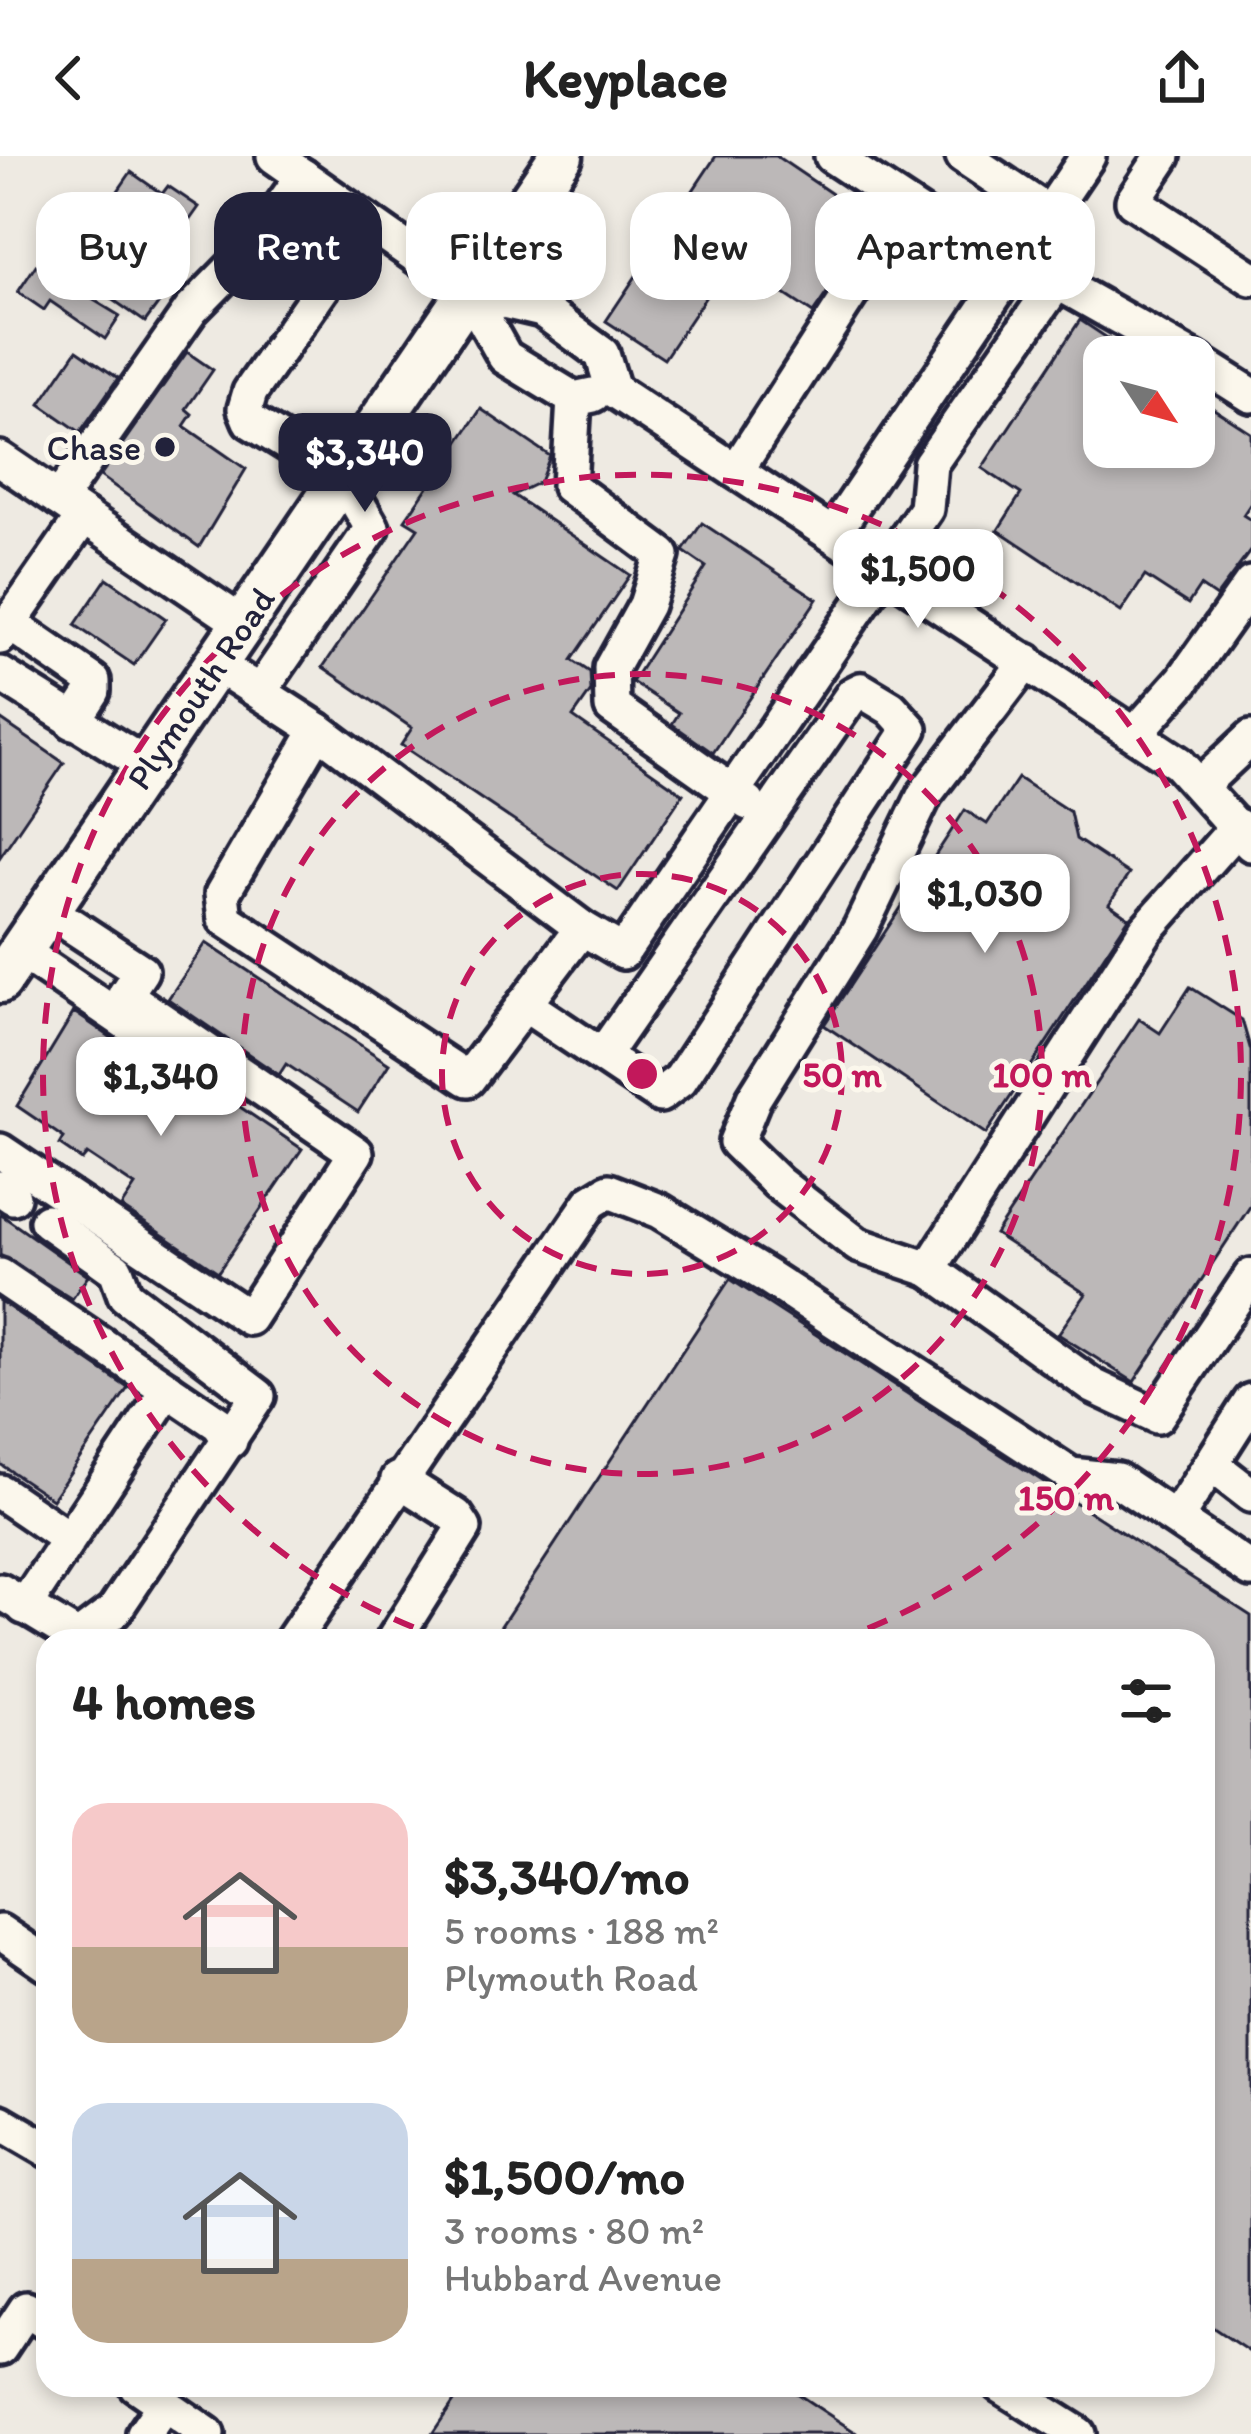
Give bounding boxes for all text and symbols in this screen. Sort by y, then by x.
icon: back [36,45,102,111]
icon: share [1149,45,1215,111]
text: Keyplace [523,46,728,111]
chip: Buy [36,192,190,300]
chip: Rent [214,192,382,300]
chip: Filters [406,192,606,300]
chip: New [630,192,791,300]
chip: Apartment [815,192,1095,300]
north arrow [1083,336,1215,468]
map controls [1083,336,1215,468]
pin: $3,340 [267,413,463,515]
place label: Chase [47,426,141,469]
text: $3,340 [306,428,425,475]
marker: Chase [152,434,178,460]
pin: $1,500 [820,529,1016,631]
text: $1,500 [860,544,976,591]
street label: Plymouth Road [117,579,284,797]
pin: $1,030 [887,854,1083,956]
text: $1,030 [927,869,1043,916]
pin: $1,340 [63,1037,259,1139]
text: $1,340 [103,1052,219,1099]
centre of rings [621,1053,663,1095]
text: 50 m [802,1053,882,1096]
text: 100 m [992,1053,1092,1096]
text: 150 m [1018,1476,1115,1519]
icon: filters [1113,1668,1179,1734]
text: 4 homes [72,1671,256,1732]
text: $3,340/mo [444,1846,690,1907]
icon: home [168,1851,312,1995]
text: 5 rooms · 188 m² [444,1907,719,1954]
text: Plymouth Road [444,1954,698,2001]
text: $1,500/mo [444,2146,685,2207]
icon: home [168,2151,312,2295]
text: 3 rooms · 80 m² [444,2207,704,2254]
text: Hubbard Avenue [444,2254,722,2301]

